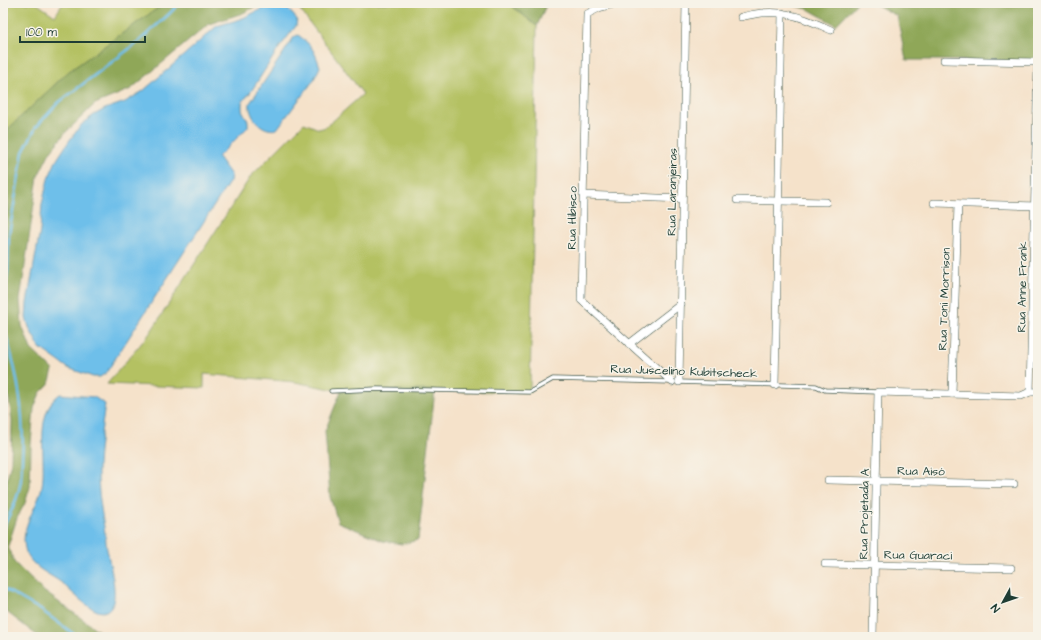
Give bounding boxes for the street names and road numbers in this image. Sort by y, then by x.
street label: Rua Laranjeiras [663,148,682,236]
street label: Rua Hibisco [563,186,582,250]
street label: Rua Anne Frank [1013,241,1032,333]
street label: Rua Toni Morrison [934,247,955,351]
street label: Rua Juscelino Kubitscheck [610,360,758,383]
street label: Rua Aisó [897,463,945,480]
street label: Rua Projetada A [855,468,874,560]
street label: Rua Guaraci [884,546,952,565]

